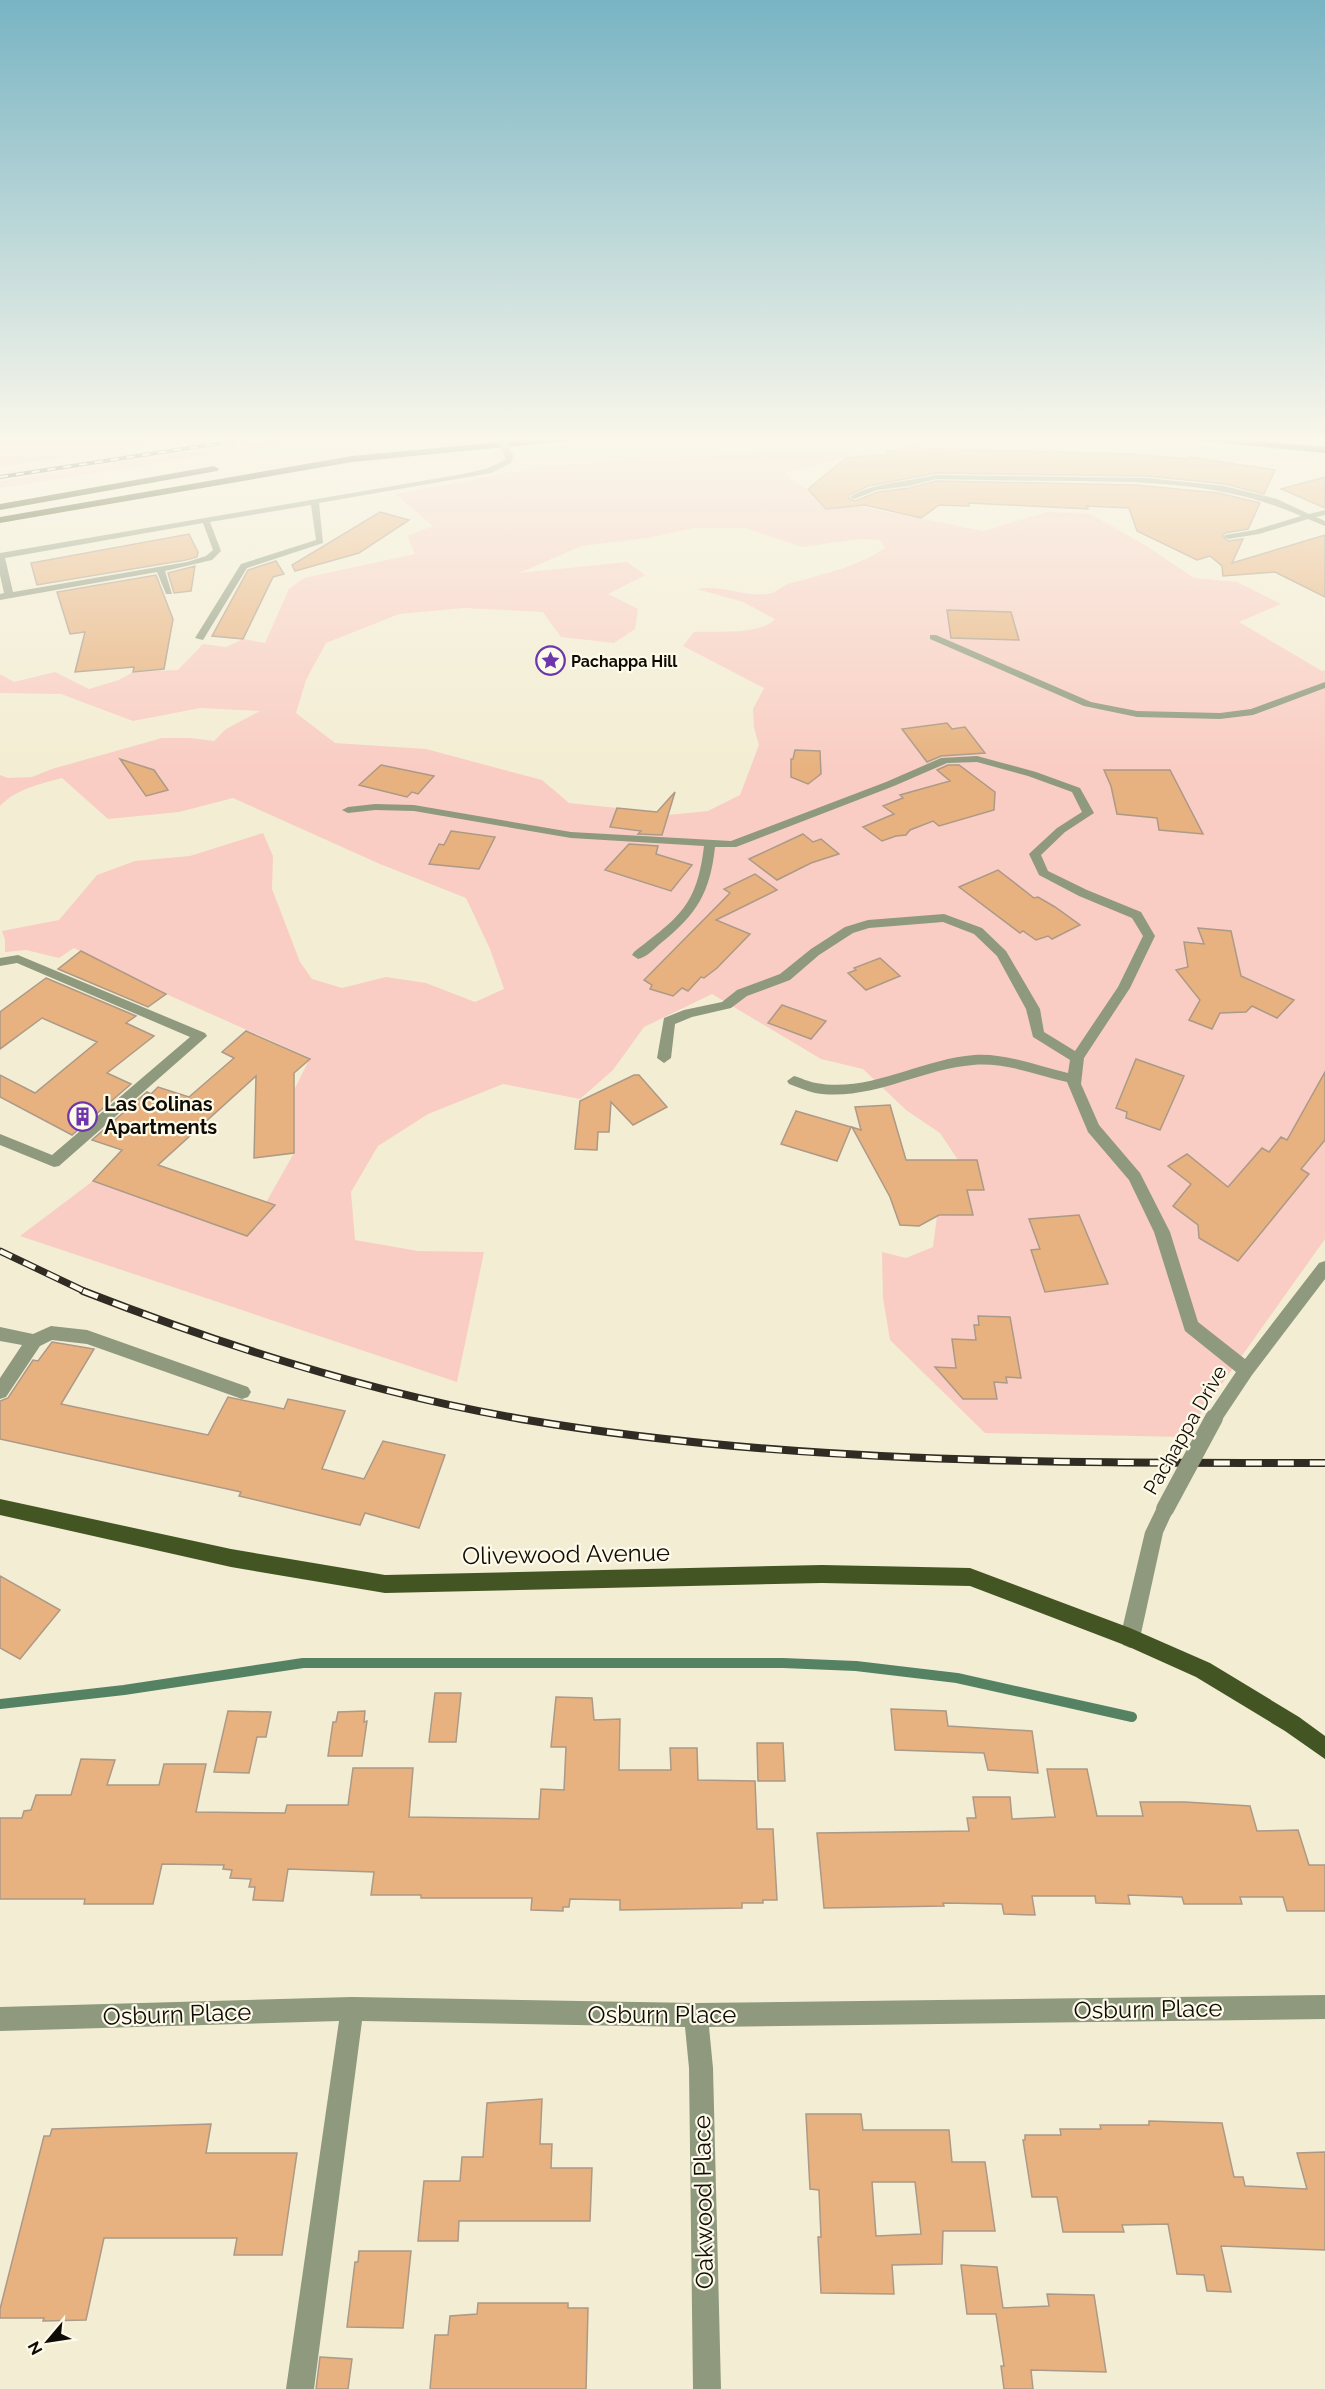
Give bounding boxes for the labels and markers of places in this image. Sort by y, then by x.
place icon: Pachappa Hill [534,645,566,677]
place label: Pachappa Hill [571,652,678,671]
place label: Las Colinas Apartments [104,1092,217,1139]
building icon: Las Colinas Apartments [67,1100,99,1132]

